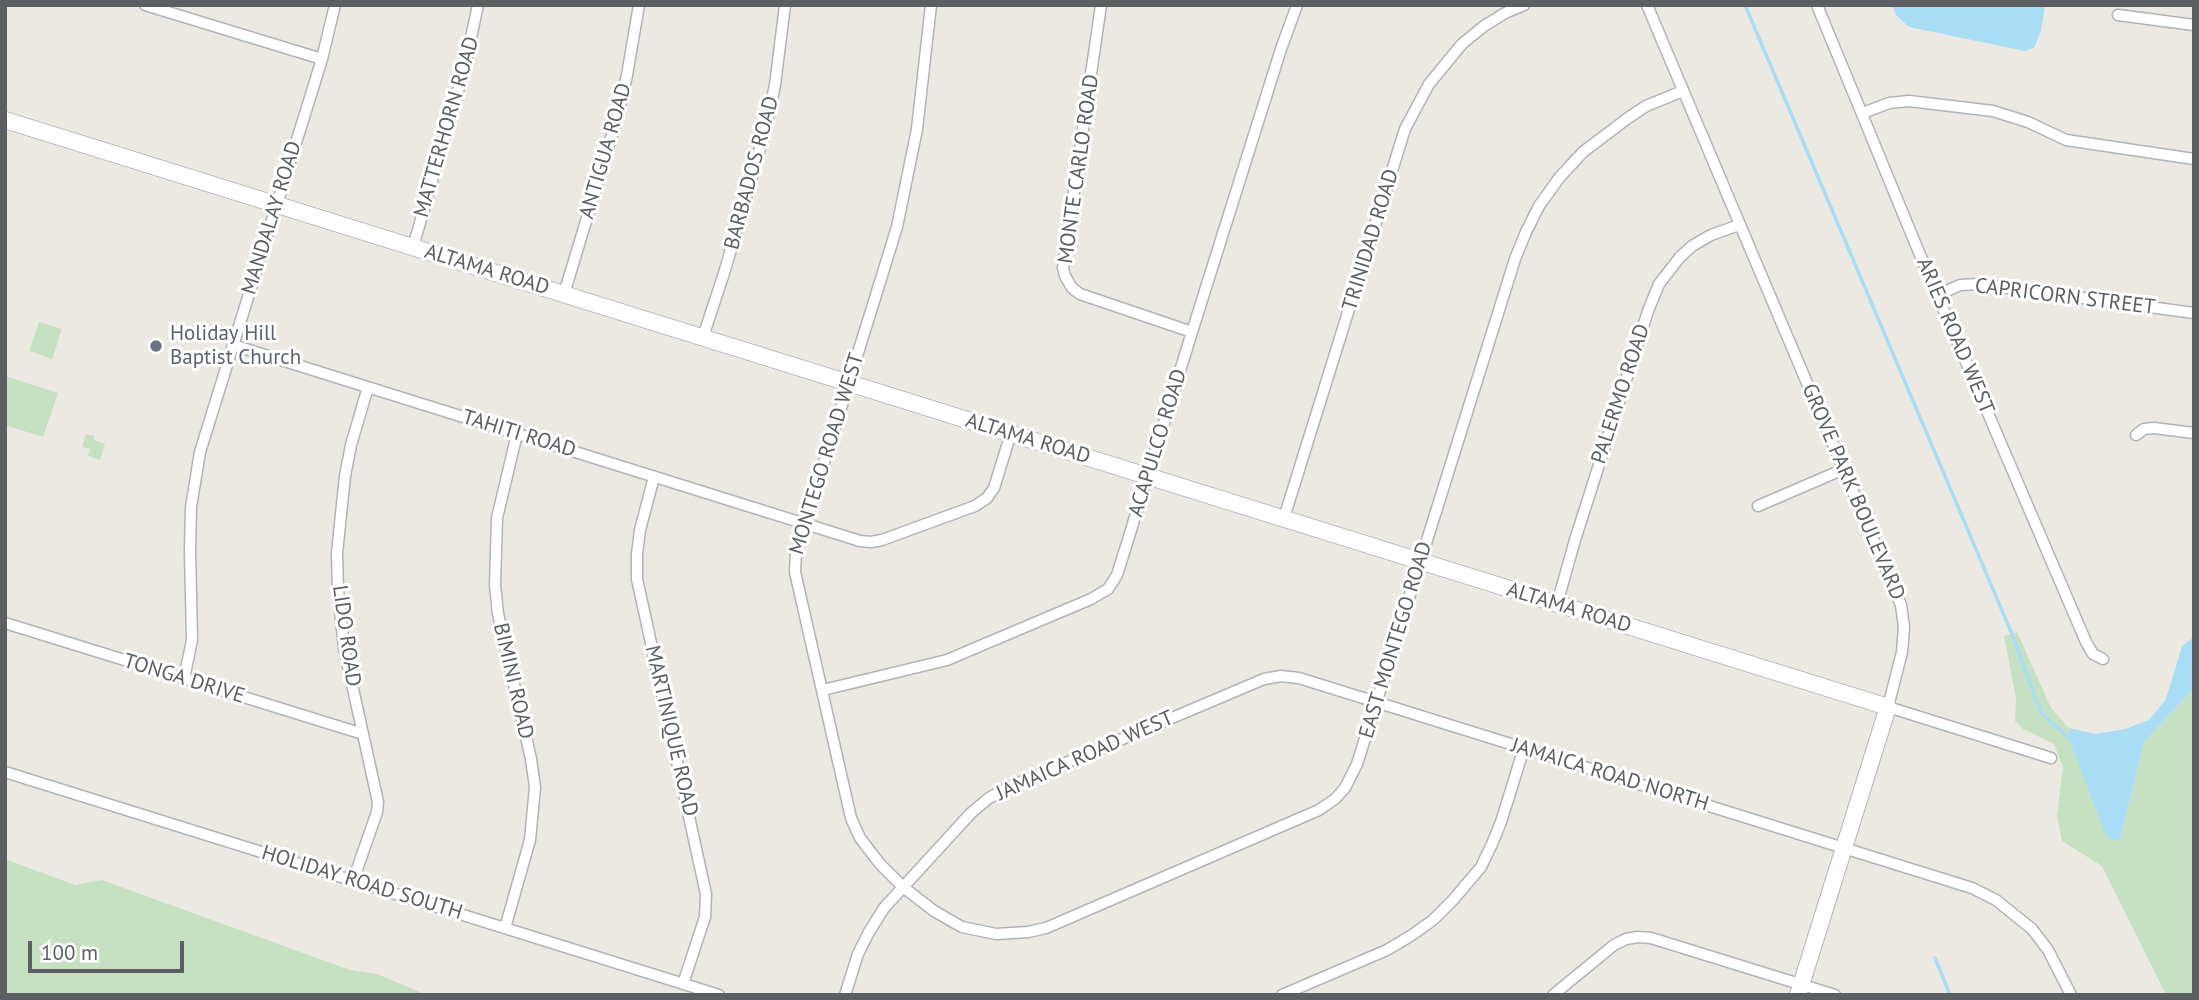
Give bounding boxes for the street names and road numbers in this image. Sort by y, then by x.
street label: MATTERHORN ROAD [409,34,485,220]
street label: MONTE CARLO ROAD [1053,73,1105,265]
street label: ANTIGUA ROAD [575,80,637,222]
street label: BARBADOS ROAD [719,93,785,253]
street label: MANDALAY ROAD [237,138,307,298]
street label: TRINIDAD ROAD [1337,166,1405,314]
street label: ALTAMA ROAD [422,239,552,301]
street label: ARIES ROAD WEST [1911,254,1999,418]
street label: CAPRICORN STREET [1973,273,2157,321]
street label: PALERMO ROAD [1587,321,1655,467]
street label: MONTEGO ROAD WEST [784,350,870,558]
street label: ACAPULCO ROAD [1124,366,1192,520]
street label: GROVE PARK BOULEVARD [1796,380,1910,604]
street label: TAHITI ROAD [459,405,579,463]
street label: ALTAMA ROAD [963,408,1093,470]
street label: EAST MONTEGO ROAD [1354,539,1438,741]
street label: ALTAMA ROAD [1504,577,1634,639]
street label: LIDO ROAD [326,584,366,688]
street label: BIMINI ROAD [487,620,539,742]
street label: MARTINIQUE ROAD [639,643,703,819]
street label: TONGA DRIVE [120,649,248,709]
street label: JAMAICA ROAD WEST [993,706,1177,806]
street label: JAMAICA ROAD NORTH [1508,733,1712,817]
street label: HOLIDAY ROAD SOUTH [258,840,466,926]

